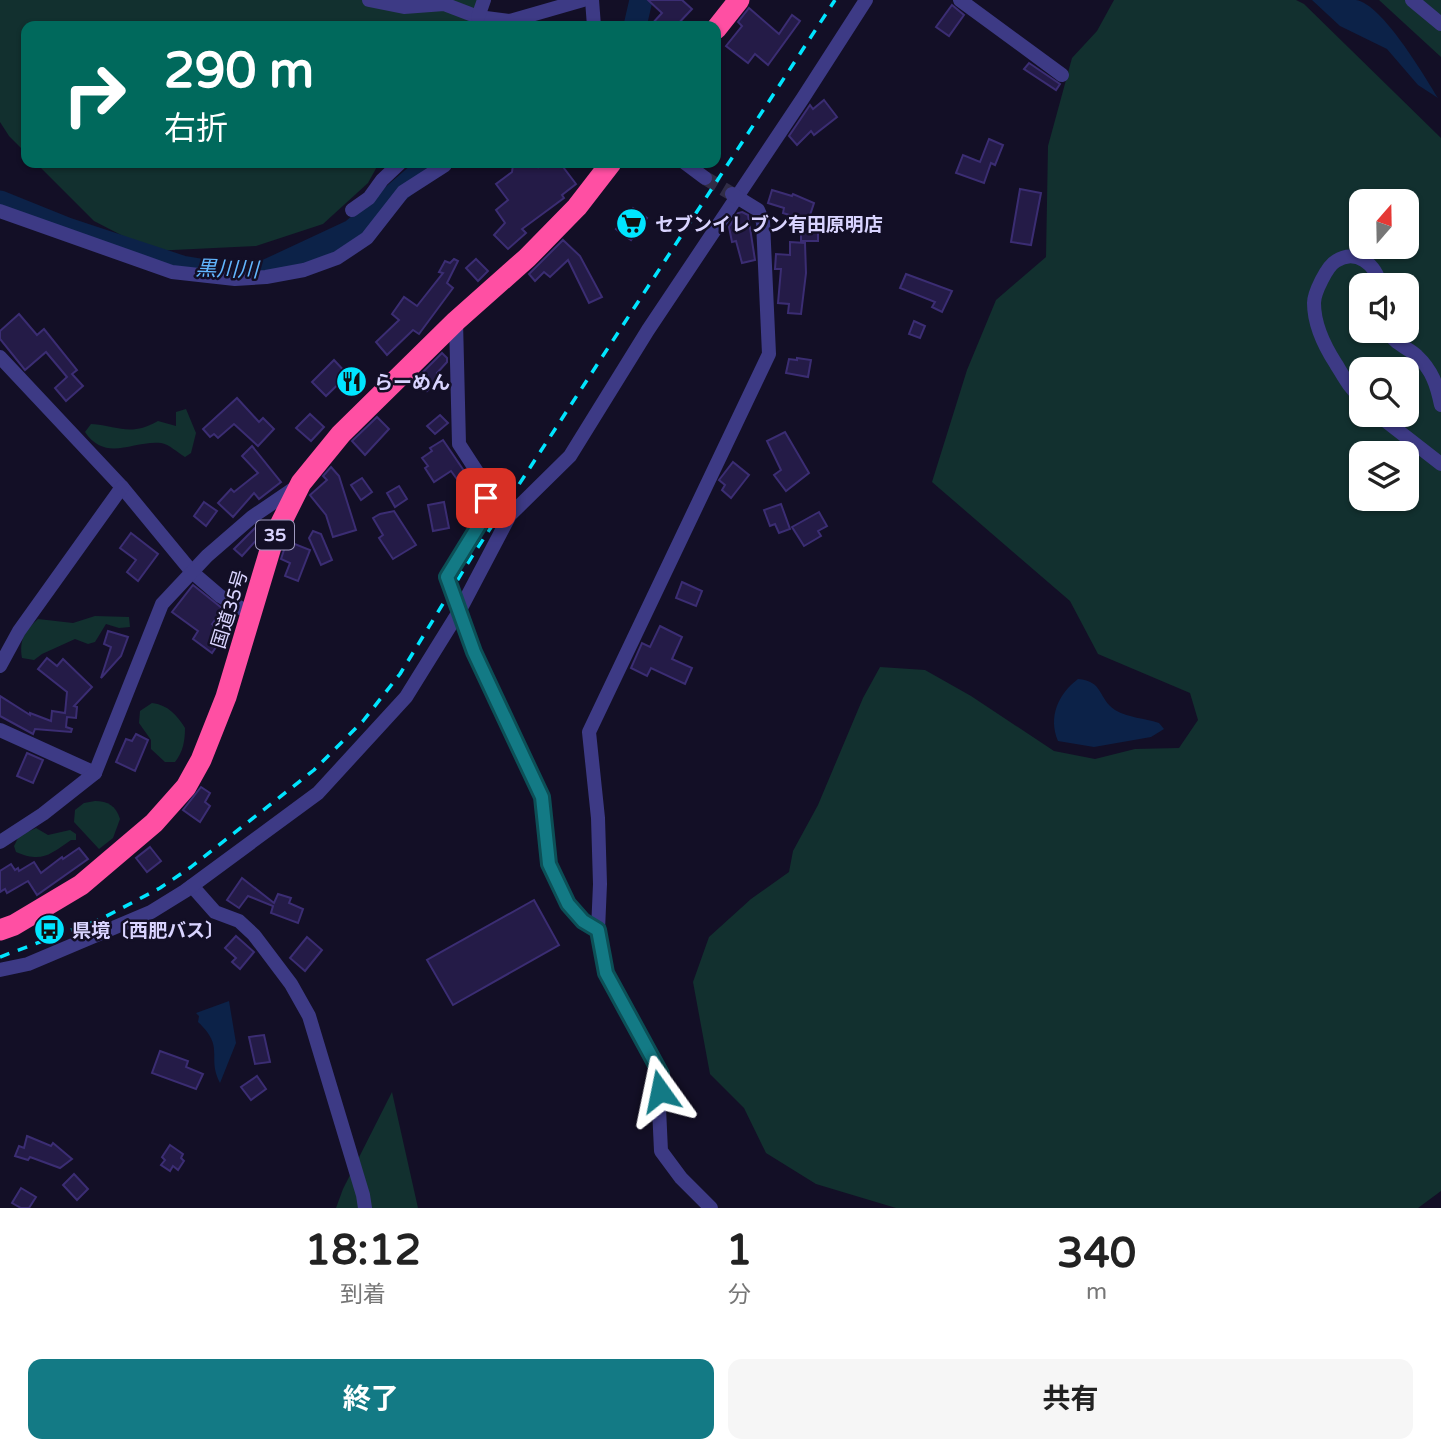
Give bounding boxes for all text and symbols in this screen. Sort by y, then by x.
text: 290 m [164,42,314,101]
icon: right [49,49,140,140]
text: 右折 [164,110,228,148]
north arrow [1349,189,1419,259]
map controls [1349,189,1419,511]
supermarket icon: セブンイレブン有田原明店 [615,207,649,241]
place label: セブンイレブン有田原明店 [655,214,883,236]
water label: 黒川川 [195,256,261,283]
button: sound [1349,273,1419,343]
button: search [1349,357,1419,427]
restaurant icon: らーめん [334,365,368,399]
place label: らーめん [374,372,450,394]
button: layers [1349,441,1419,511]
pin [456,468,516,528]
icon: arrive [467,479,505,517]
road number: 35 [256,520,294,550]
street label: 国道35号 [208,567,252,651]
bus stop icon: 県境〔西肥バス〕 [32,913,66,947]
place label: 県境〔西肥バス〕 [72,920,224,942]
position arrow [623,1054,697,1128]
text: 18:12 [305,1225,421,1276]
text: 1 [726,1225,752,1276]
text: 340 [1057,1228,1136,1279]
text: m [1086,1278,1107,1306]
text: 到着 [340,1281,386,1309]
text: 分 [728,1281,751,1309]
button: 終了 [28,1359,714,1439]
button: 共有 [728,1359,1413,1439]

